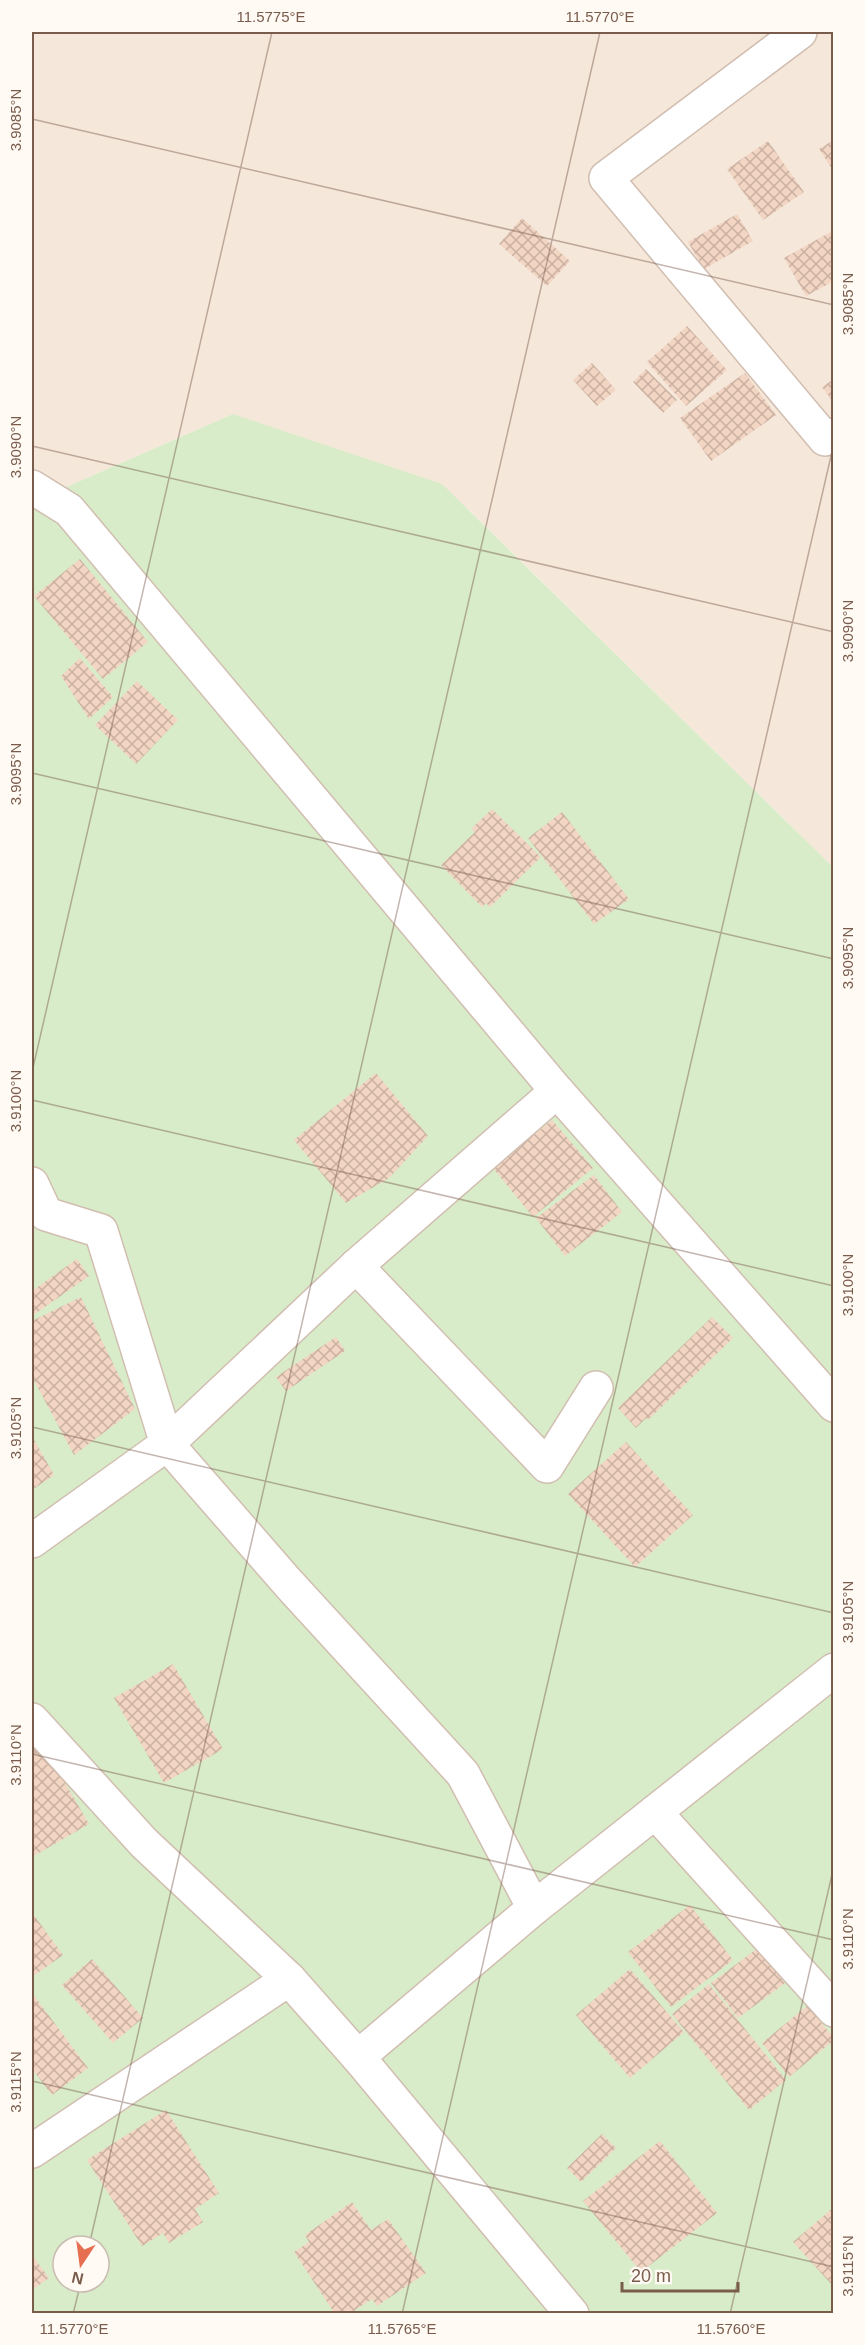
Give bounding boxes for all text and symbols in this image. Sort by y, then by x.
text: 11.5775°E [236,8,306,25]
text: 11.5770°E [565,8,635,25]
text: 3.9085°N [7,89,24,151]
text: 3.9085°N [839,273,856,335]
text: 3.9090°N [7,416,24,478]
text: 3.9090°N [839,600,856,662]
text: 3.9095°N [7,743,24,805]
text: 3.9095°N [839,927,856,989]
text: 3.9100°N [7,1070,24,1132]
text: 3.9100°N [839,1254,856,1316]
text: 3.9105°N [7,1397,24,1459]
text: 3.9105°N [839,1581,856,1643]
text: 3.9110°N [7,1724,24,1786]
text: 3.9110°N [839,1908,856,1970]
text: 3.9115°N [7,2051,24,2113]
north arrow [51,2234,111,2294]
text: 3.9115°N [839,2235,856,2297]
scale bar [622,2255,738,2293]
text: 20 m [631,2266,671,2286]
text: N [70,2269,85,2288]
text: 11.5770°E [39,2320,109,2337]
text: 11.5765°E [367,2320,437,2337]
text: 11.5760°E [696,2320,766,2337]

